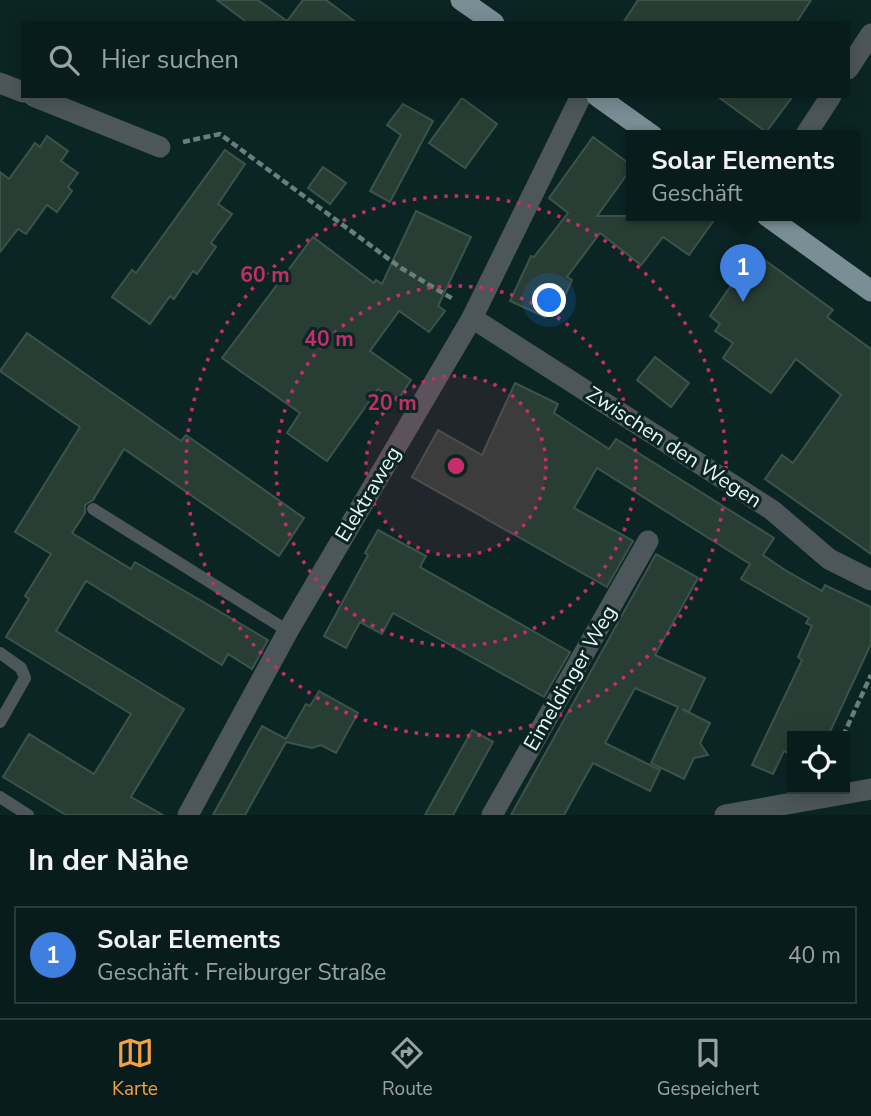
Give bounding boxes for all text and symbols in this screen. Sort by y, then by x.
search box [21,21,850,98]
icon: search [45,41,83,79]
text: Hier suchen [101,42,239,77]
popup [626,130,860,221]
text: Solar Elements [651,143,835,178]
text: Geschäft [651,178,742,209]
pin: 1 [720,244,766,302]
text: 60 m [240,261,290,289]
your location [532,283,566,317]
text: 40 m [304,325,354,353]
street label: Zwischen den Wegen [581,380,767,514]
text: 20 m [367,389,417,417]
street label: Elektraweg [329,441,407,547]
centre of rings [444,454,468,478]
street label: Eimeldinger Weg [517,600,623,756]
map controls [787,731,850,794]
button: locate [787,731,850,794]
text: In der Nähe [28,840,189,881]
text: Solar Elements [97,922,281,957]
text: 1 [46,940,60,971]
text: 40 m [788,940,841,971]
text: Geschäft · Freiburger Straße [97,957,386,988]
tab: Karte [112,1034,158,1102]
tab: Route [382,1034,433,1102]
tab: Gespeichert [657,1034,759,1102]

